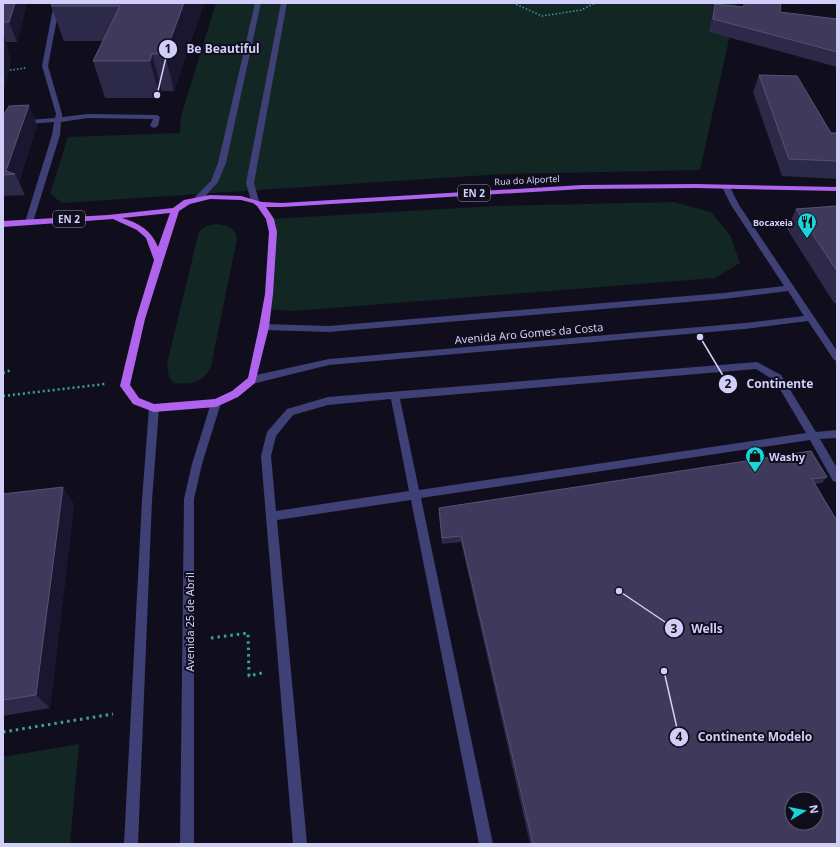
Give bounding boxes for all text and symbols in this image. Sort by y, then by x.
callout: Be Beautiful [158,37,267,61]
text: 1 [165,40,171,57]
text: Be Beautiful [186,40,260,57]
street label: Rua do Alportel [494,172,560,188]
road number: EN 2 [458,185,490,201]
road number: EN 2 [53,211,85,227]
restaurant icon: Bocaxeia [796,211,818,239]
place label: Bocaxeia [753,216,793,229]
street label: Avenida Aro Gomes da Costa [454,319,604,347]
callout: Continente [718,372,821,396]
text: 2 [725,375,732,392]
text: Continente [747,375,813,392]
shop icon: Washy [744,445,766,473]
place label: Washy [769,449,806,464]
street label: Avenida 25 de Abril [182,572,197,672]
callout: Wells [664,616,731,640]
text: 3 [671,620,678,637]
text: Wells [691,620,723,637]
callout: Continente Modelo [669,725,820,749]
text: 4 [676,728,683,745]
text: Continente Modelo [698,728,812,745]
north arrow [784,791,824,831]
text: N [806,803,823,815]

